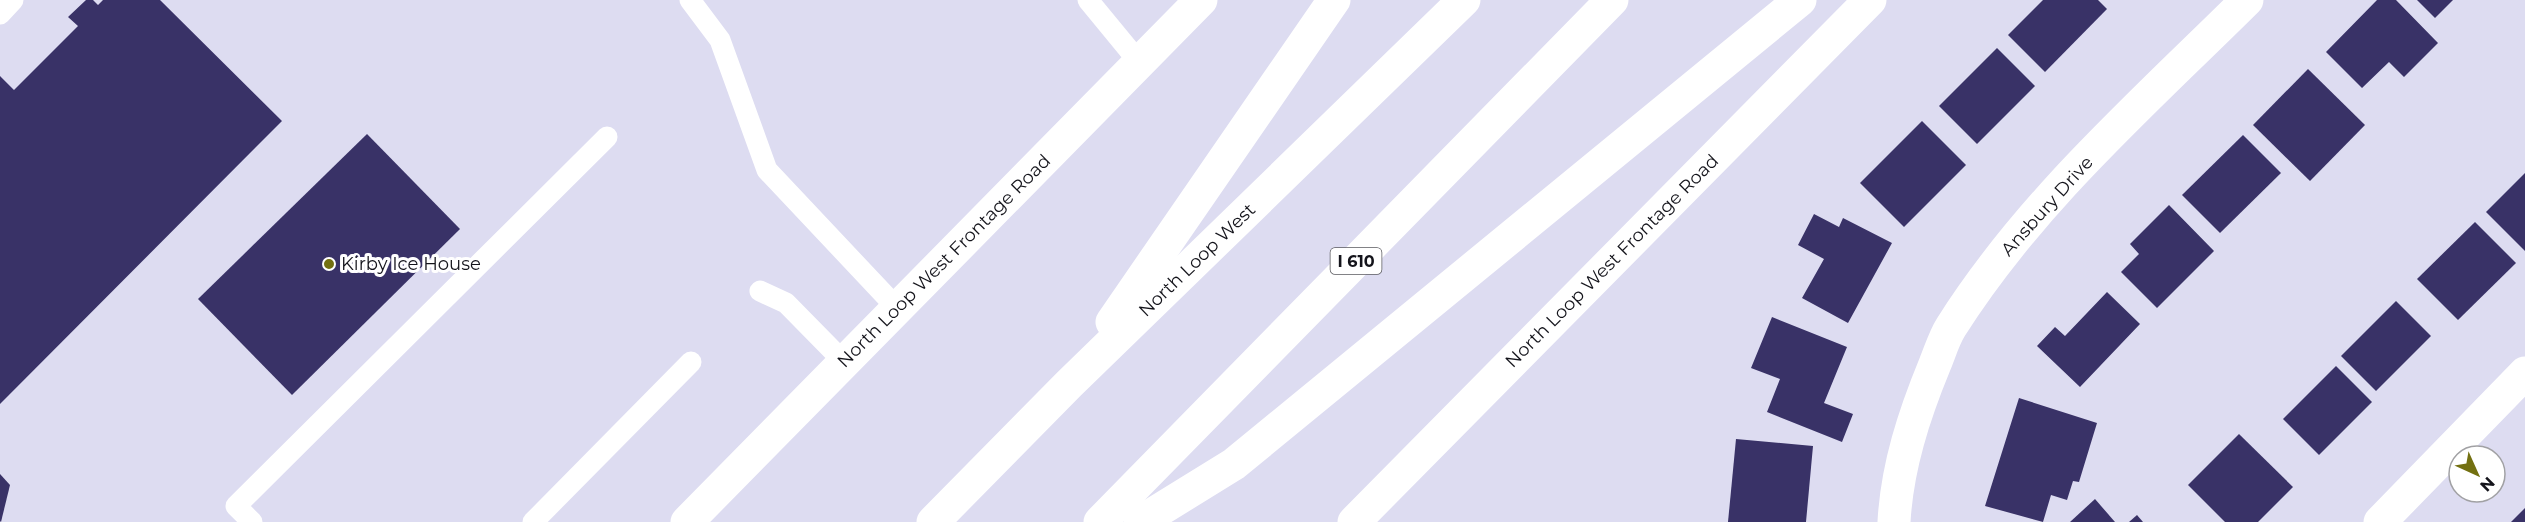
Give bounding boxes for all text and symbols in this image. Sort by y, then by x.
street label: North Loop West Frontage Road [833,150,1055,372]
street label: North Loop West Frontage Road [1501,150,1723,372]
street label: Ansbury Drive [1996,151,2098,261]
street label: North Loop West [1134,199,1260,321]
road number: I 610 [1330,248,1382,274]
place label: Kirby Ice House [341,253,481,275]
marker: Kirby Ice House [322,257,336,271]
north arrow [2447,444,2507,504]
text: N [2476,473,2499,496]

